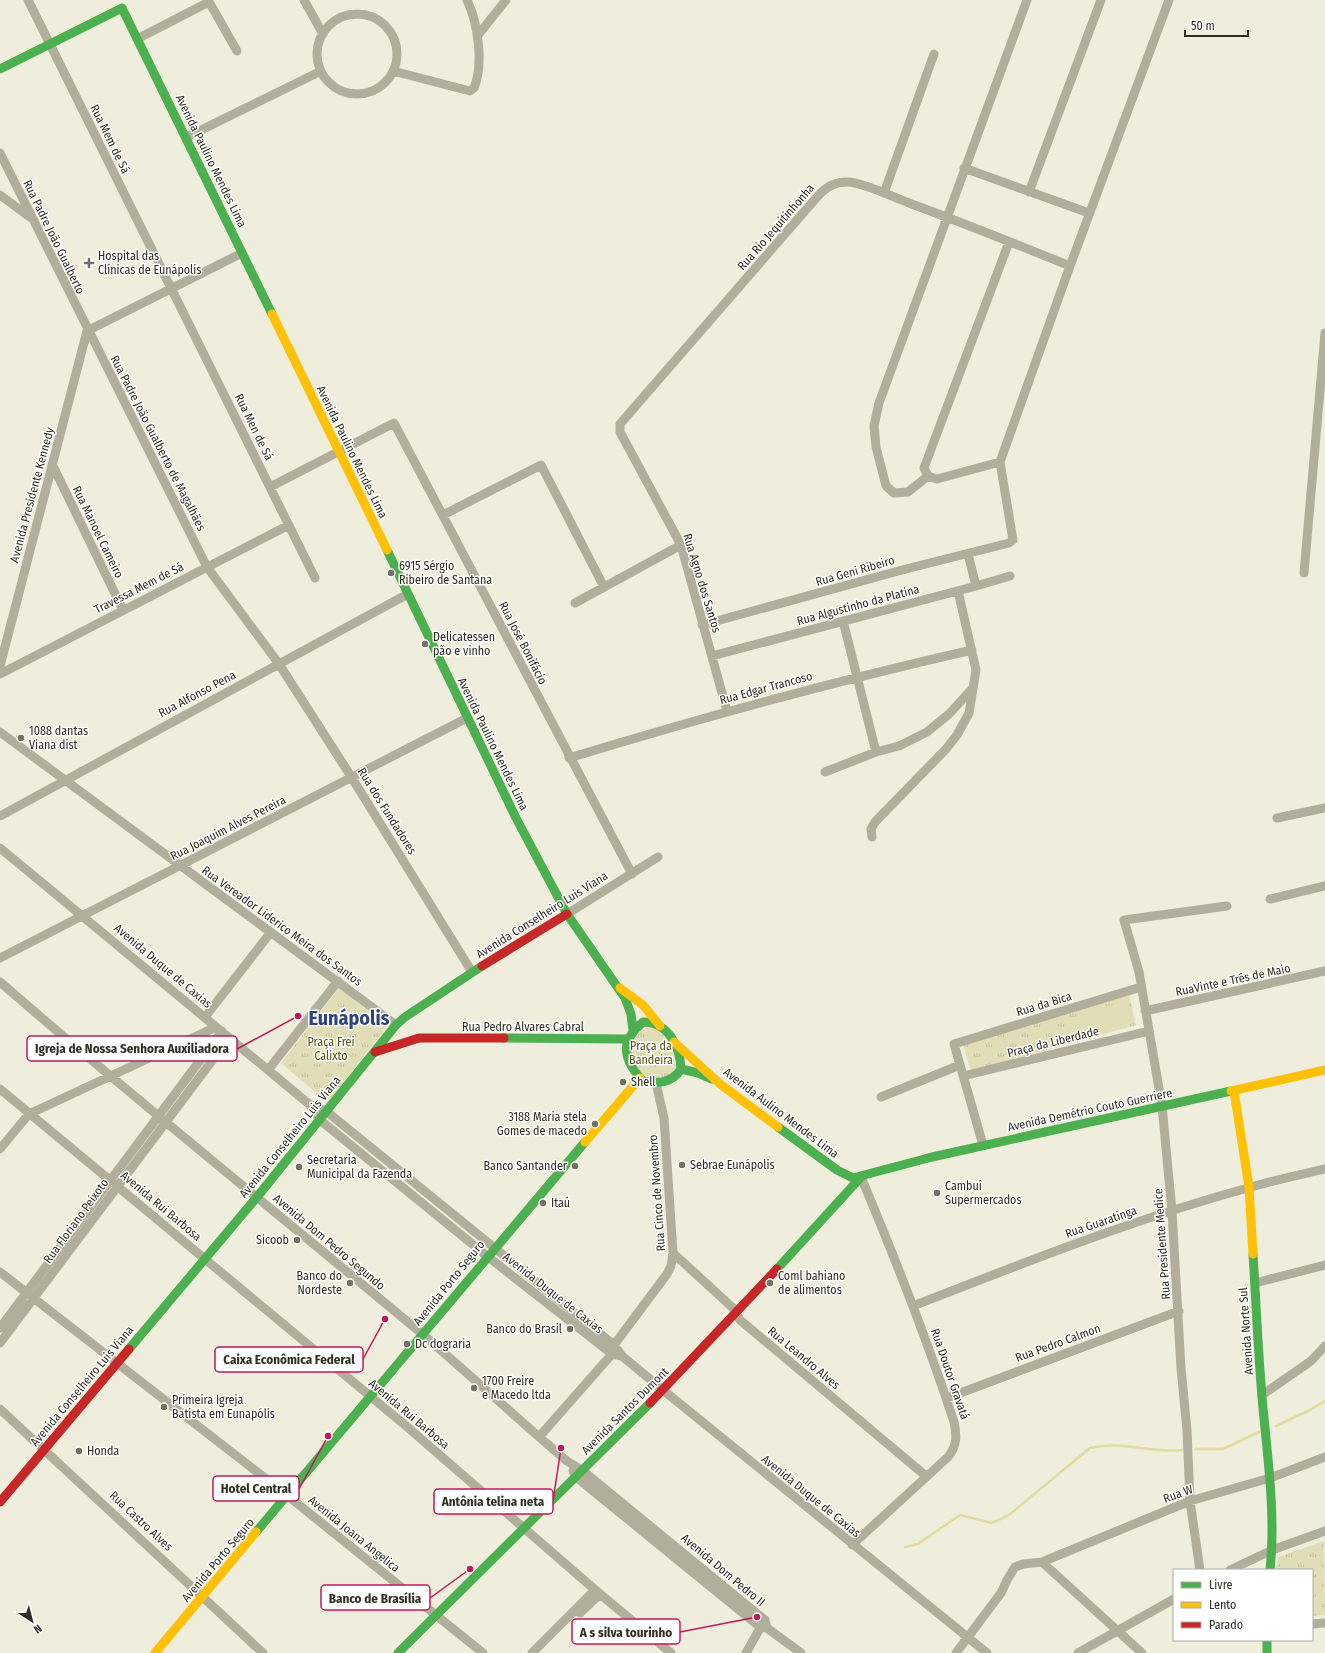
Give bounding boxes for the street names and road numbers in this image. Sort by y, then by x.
street label: Avenida Paulino Mendes Lima [173,92,249,230]
street label: Rua Mem de Sá [87,102,133,176]
street label: Rua Padre João Gualberto [20,178,88,296]
street label: Rua Rio Jequitinhonha [735,181,817,273]
street label: Rua Padre João Gualberto de Magalhães [107,353,209,533]
street label: Avenida Paulino Mendes Lima [314,383,390,521]
street label: Rua Men de Sá [232,392,276,463]
street label: Avenida Presidente Kennedy [7,425,57,564]
street label: Rua Manoel Cameiro [70,484,126,580]
street label: Rua Agno dos Santos [680,532,724,634]
street label: Rua Geni Ribeiro [814,553,896,589]
street label: Travessa Mem de Sá [92,559,186,617]
street label: Rua Algustinho da Platina [795,582,921,628]
street label: Rua José Bonifácio [496,599,550,687]
street label: Rua Alfonso Pena [156,668,238,720]
street label: Rua Edgar Trancoso [718,669,814,707]
street label: Avenida Paulino Mendes Lima [455,675,531,813]
street label: Rua dos Fundadores [355,765,419,857]
street label: Rua Joaquim Alves Pereira [168,793,288,863]
street label: Rua Vereador Liderico Meira dos Santos [199,863,365,989]
street label: Avenida Conselheiro Luis Viana [474,869,611,961]
street label: Avenida Duque de Caxias [111,921,215,1011]
street label: RuaVinte e Três de Maio [1174,961,1292,999]
street label: Rua da Bica [1015,989,1073,1019]
street label: Rua Pedro Alvares Cabral [462,1020,584,1034]
street label: Praça da Liberdade [1006,1024,1100,1060]
street label: Avenida Aulino Mendes Lima [721,1065,842,1161]
street label: Avenida Conselheiro Luis Viana [237,1073,344,1201]
street label: Avenida Demétrio Couto Guerriere [1006,1086,1174,1134]
street label: Rua Cinco de Novembro [646,1134,668,1252]
street label: Avenida Rui Barbosa [118,1168,204,1244]
street label: Rua Floriano Peixoto [41,1176,111,1266]
street label: Rua Presidente Medice [1151,1188,1173,1300]
street label: Avenida Dom Pedro Segundo [270,1191,388,1293]
street label: Rua Guaratinga [1063,1203,1139,1241]
street label: Avenida Porto Seguro [410,1238,488,1328]
street label: Avenida Duque de Caxias [500,1250,606,1336]
street label: Avenida Norte Sul [1236,1287,1256,1375]
street label: Rua Pedro Calmon [1014,1321,1102,1365]
street label: Avenida Conselheiro Luis Viana [28,1323,136,1449]
street label: Rua Leandro Alves [765,1324,843,1392]
street label: Rua Doutor Gravatá [928,1327,972,1421]
street label: Avenida Santos Dumont [579,1365,671,1457]
street label: Avenida Rui Barbosa [366,1376,452,1452]
street label: Avenida Duque de Caxias [759,1452,863,1540]
street label: Rua W [1161,1482,1195,1506]
street label: Rua Castro Alves [107,1488,175,1554]
street label: Avenida Joana Angelica [305,1493,403,1575]
street label: Avenida Porto Seguro [179,1515,257,1605]
street label: Avenida Dom Pedro II [678,1531,768,1609]

